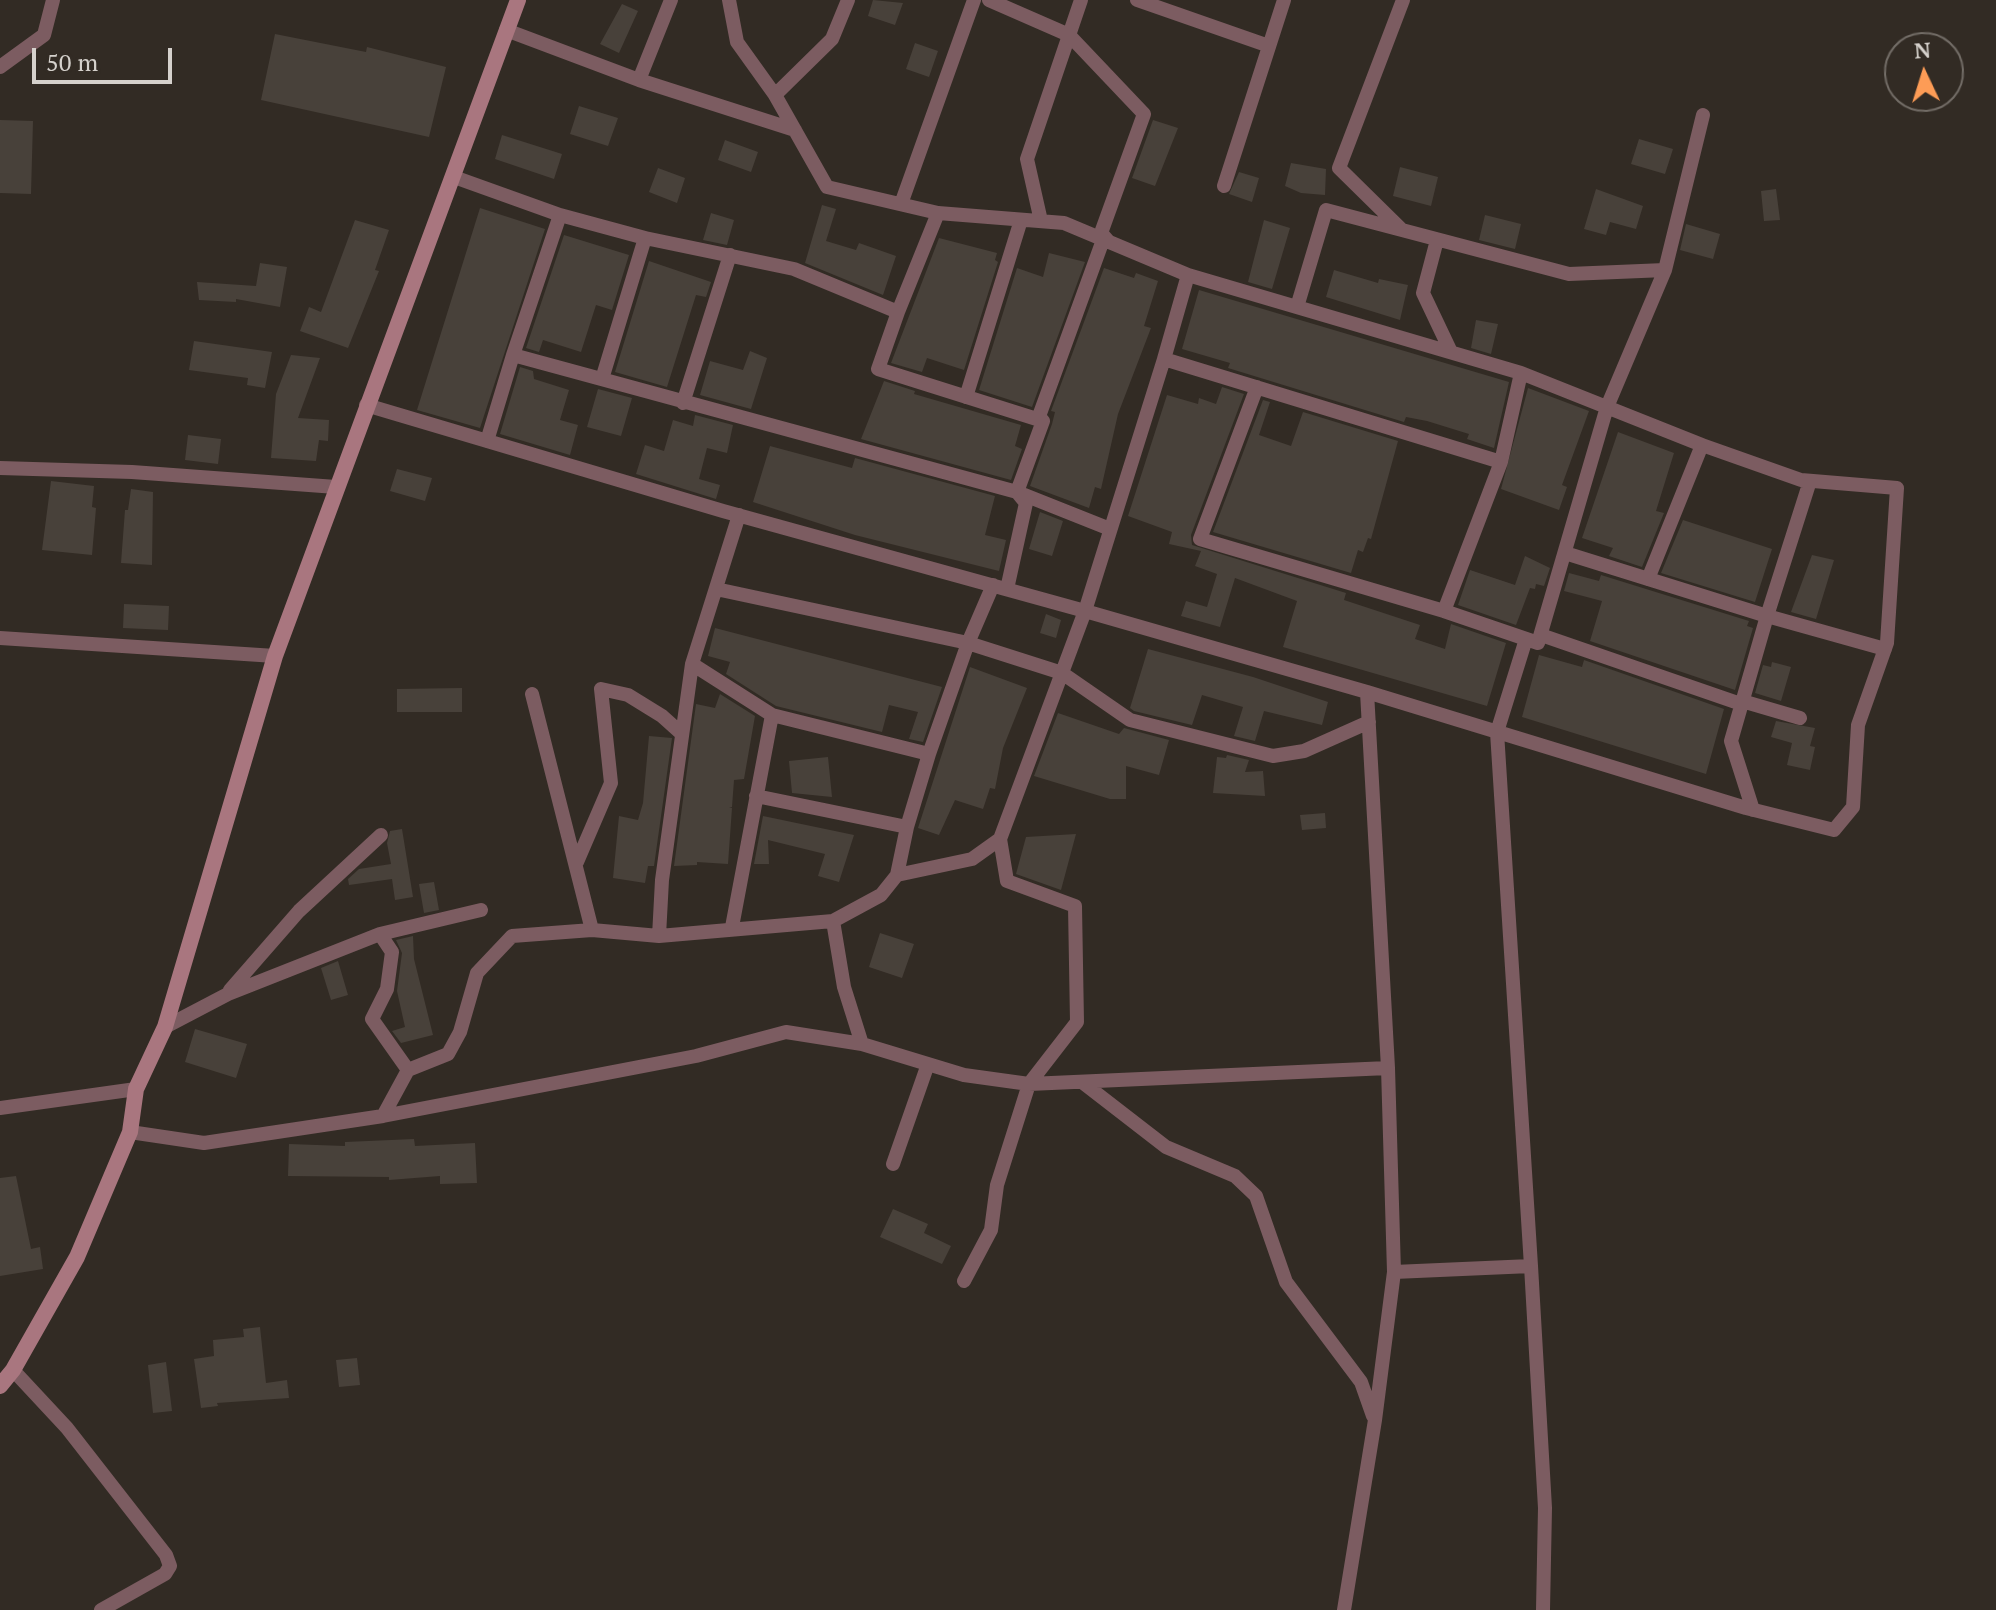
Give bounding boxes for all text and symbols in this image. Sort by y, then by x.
scale bar [36,32,176,82]
north arrow [1884,32,1964,112]
text: N [1913,35,1932,65]
text: 50 m [46,46,98,78]

